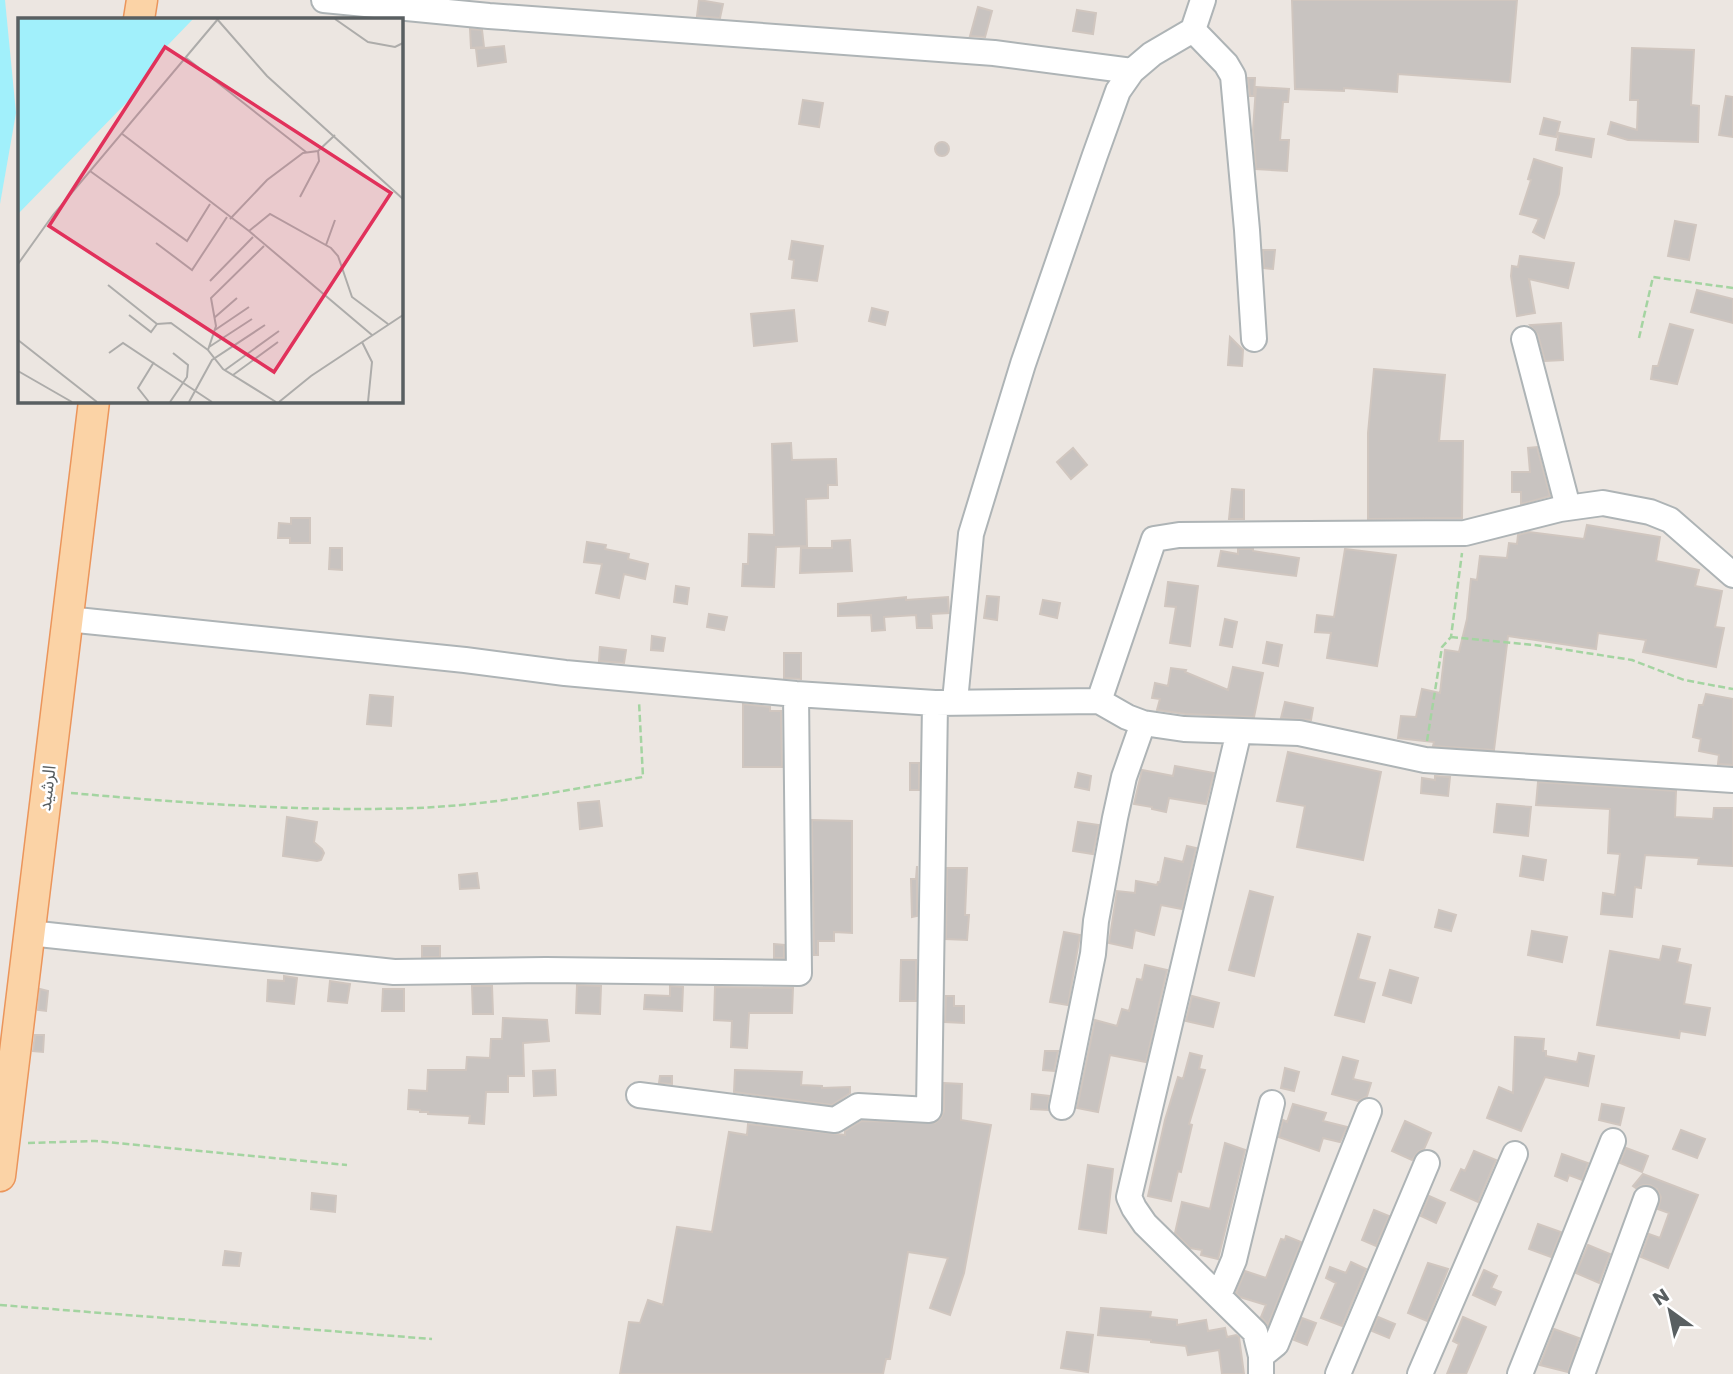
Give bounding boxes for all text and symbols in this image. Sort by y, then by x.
inset map [18,18,402,402]
street label: الرشيد [31,764,62,812]
north arrow [1635,1276,1705,1346]
text: N [1648,1282,1674,1312]

